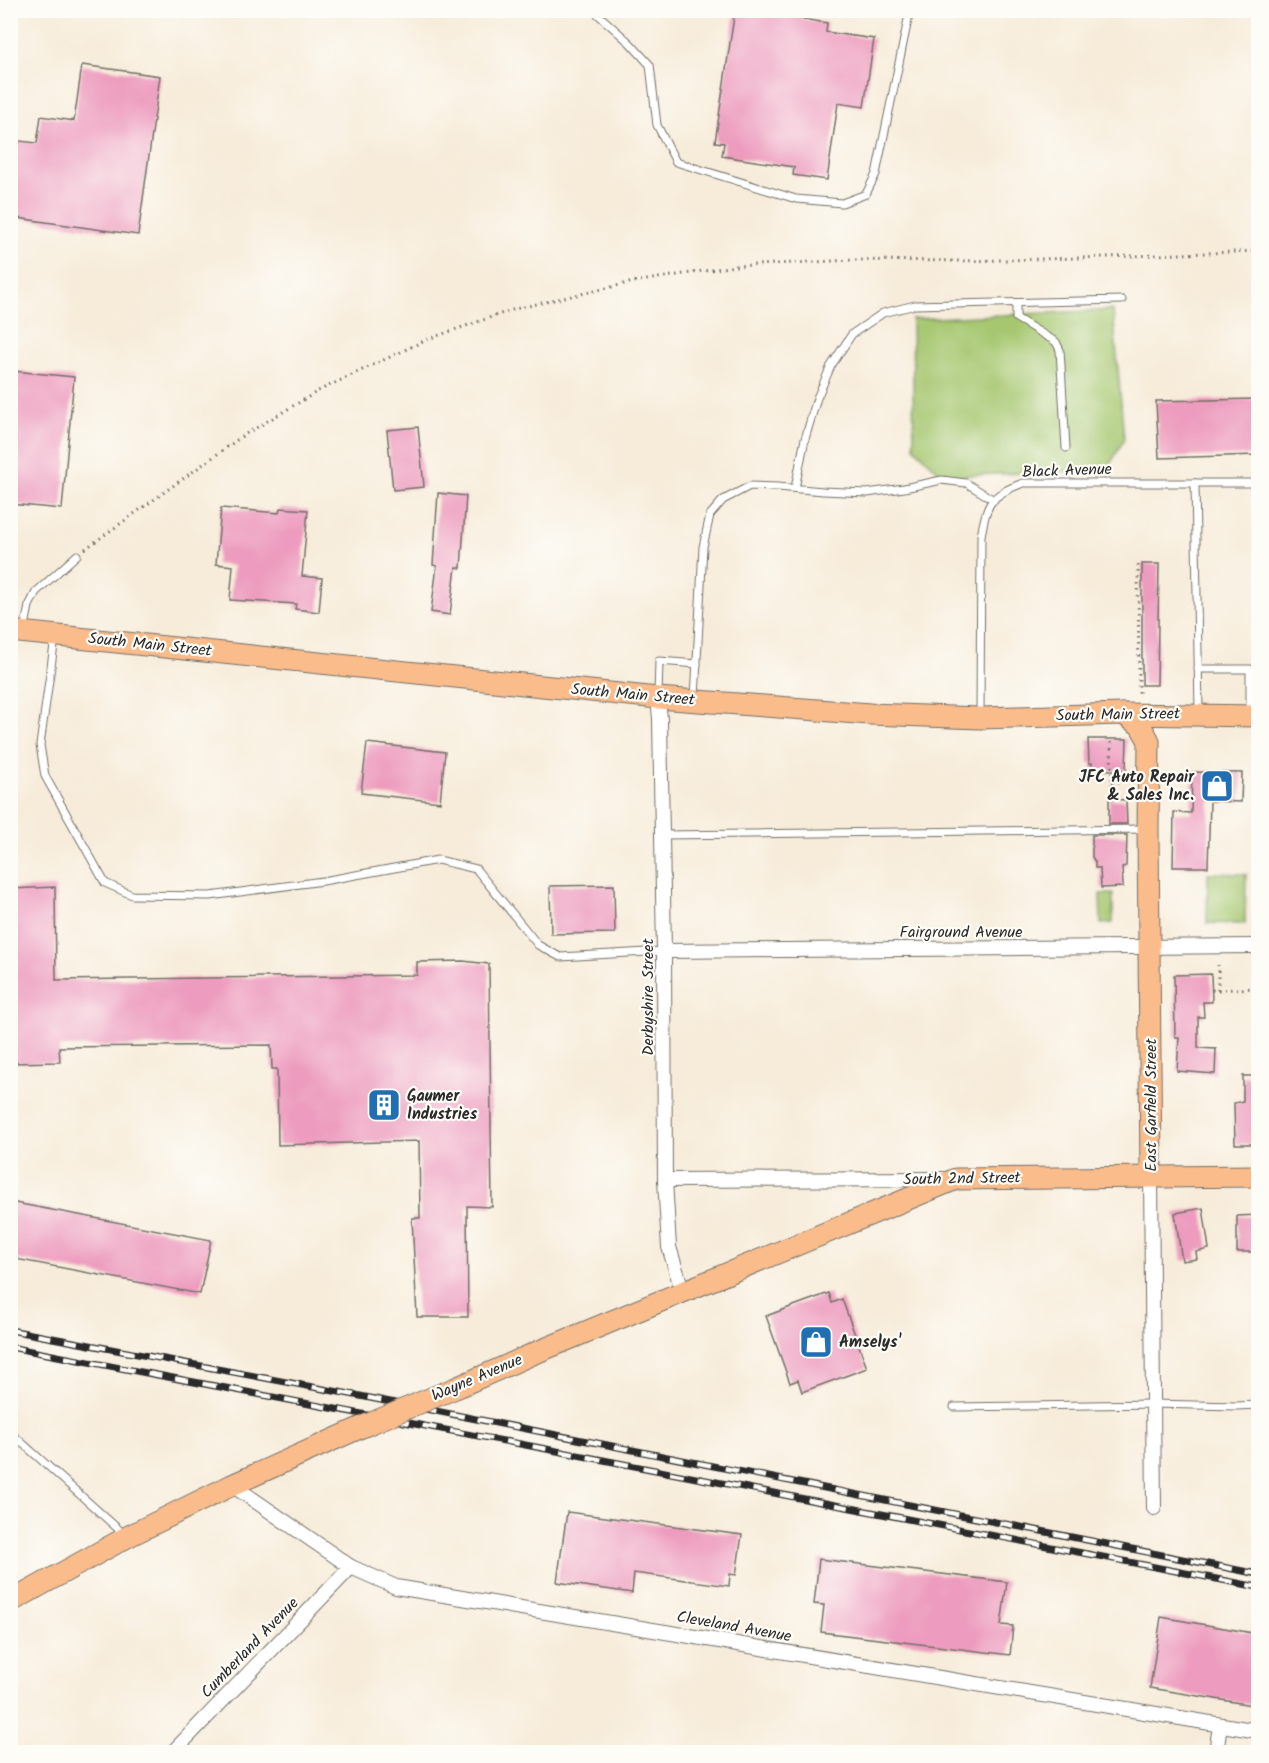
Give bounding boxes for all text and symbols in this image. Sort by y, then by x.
street label: Black Avenue [1022,457,1112,485]
street label: South Main Street [87,626,214,664]
street label: South Main Street [570,677,697,713]
street label: South Main Street [1056,701,1181,729]
place label: JFC Auto Repair & Sales Inc. [1079,765,1195,808]
shop icon: JFC Auto Repair & Sales Inc. [1199,768,1235,804]
street label: Fairground Avenue [900,920,1022,945]
street label: Derbyshire Street [636,937,661,1056]
street label: East Garfield Street [1139,1037,1164,1172]
place label: Gaumer Industries [407,1084,478,1127]
building icon: Gaumer Industries [366,1087,402,1123]
street label: South 2nd Street [903,1165,1022,1193]
shop icon: Amselys' [798,1324,834,1360]
place label: Amselys' [839,1330,903,1355]
street label: Wayne Avenue [428,1348,526,1408]
street label: Cumberland Avenue [195,1592,305,1704]
street label: Cleveland Avenue [675,1605,793,1649]

